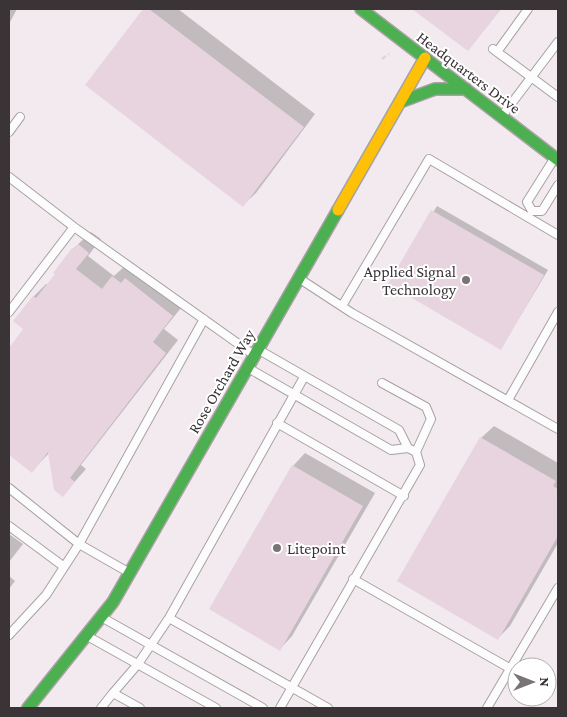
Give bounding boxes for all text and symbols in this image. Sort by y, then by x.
street label: Headquarters Drive [413,28,524,118]
place label: Applied Signal Technology [364,263,457,299]
marker: Applied Signal Technology [460,274,472,286]
street label: Rose Orchard Way [185,326,259,437]
place label: Litepoint [287,540,347,558]
marker: Litepoint [271,542,283,554]
north arrow [507,657,557,707]
text: N [537,677,553,687]

